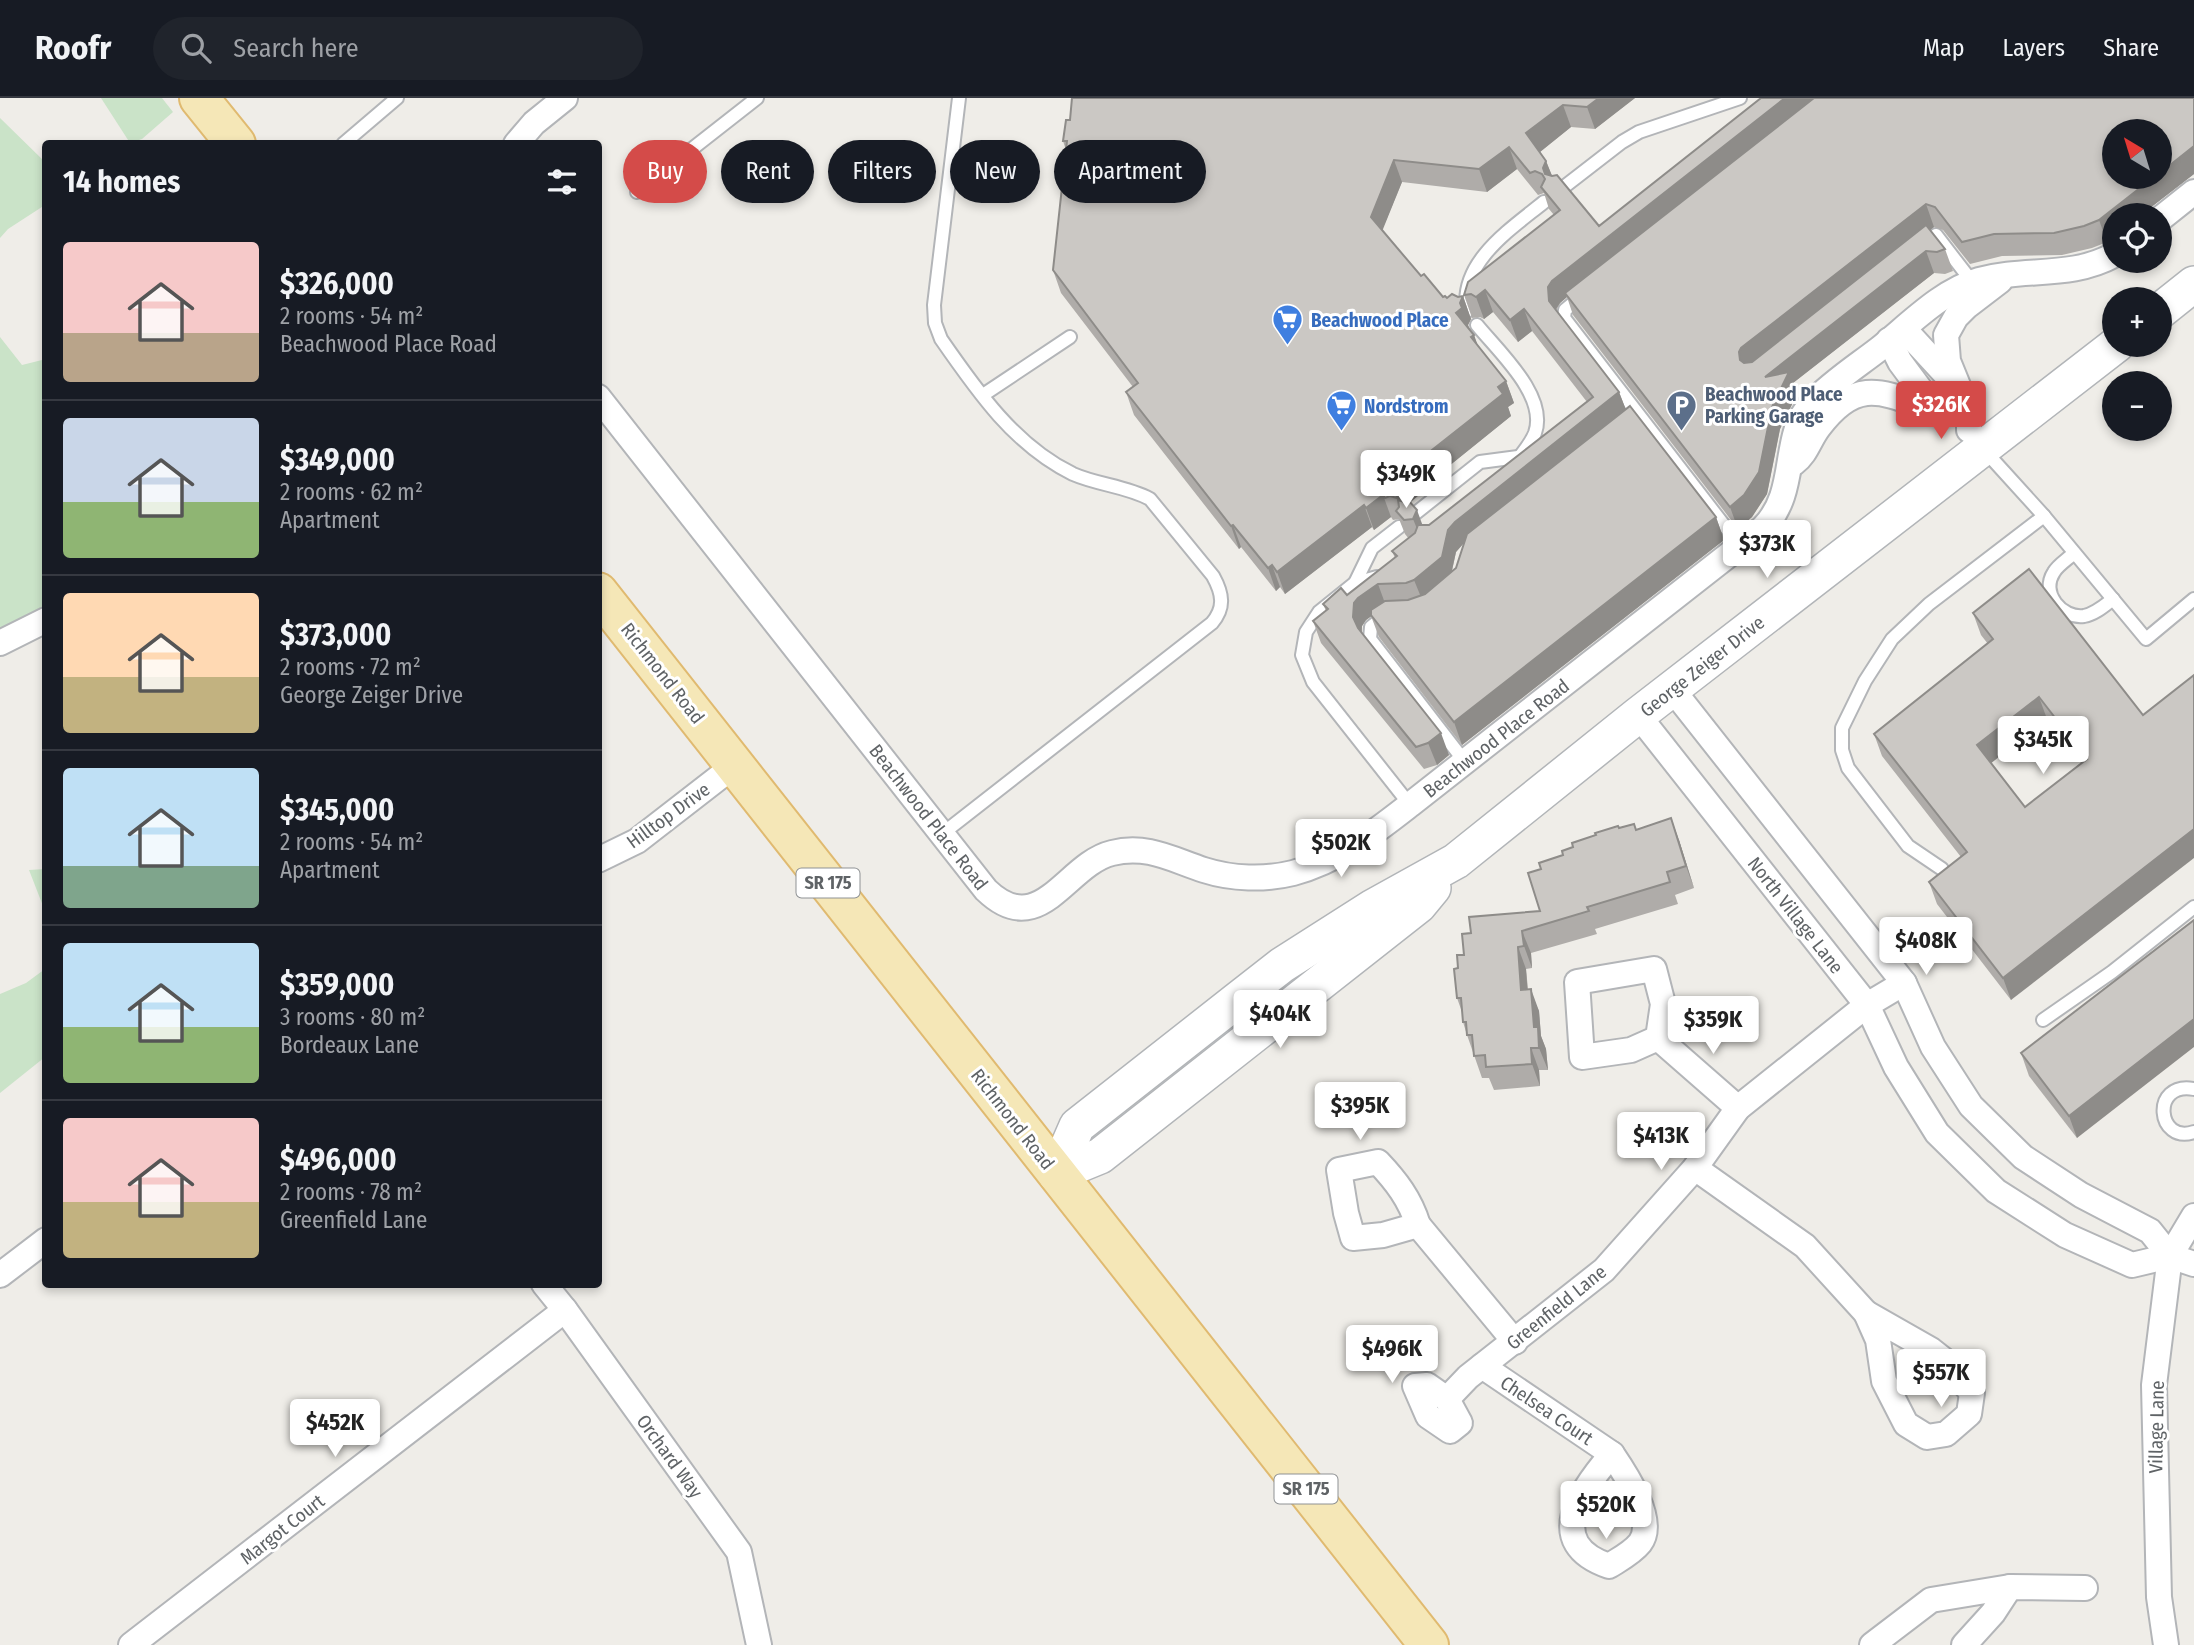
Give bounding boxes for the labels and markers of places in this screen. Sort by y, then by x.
supermarket icon: Beachwood Place [1271,303,1305,347]
place label: Beachwood Place [1311,309,1449,332]
pin: $326K [1892,382,1990,441]
place label: Beachwood Place Parking Garage [1705,383,1843,428]
parking icon: Beachwood Place Parking Garage [1665,388,1699,432]
supermarket icon: Nordstrom [1324,389,1358,433]
place label: Nordstrom [1364,395,1448,418]
pin: $349K [1357,450,1455,510]
pin: $373K [1718,520,1816,580]
pin: $345K [1994,716,2092,776]
pin: $502K [1292,820,1390,879]
pin: $408K [1877,918,1975,977]
pin: $404K [1231,990,1329,1050]
pin: $359K [1664,996,1762,1056]
pin: $395K [1311,1082,1409,1142]
pin: $413K [1612,1112,1710,1172]
pin: $496K [1343,1326,1441,1385]
pin: $557K [1892,1350,1990,1409]
pin: $452K [286,1400,384,1459]
pin: $520K [1557,1482,1655,1541]

